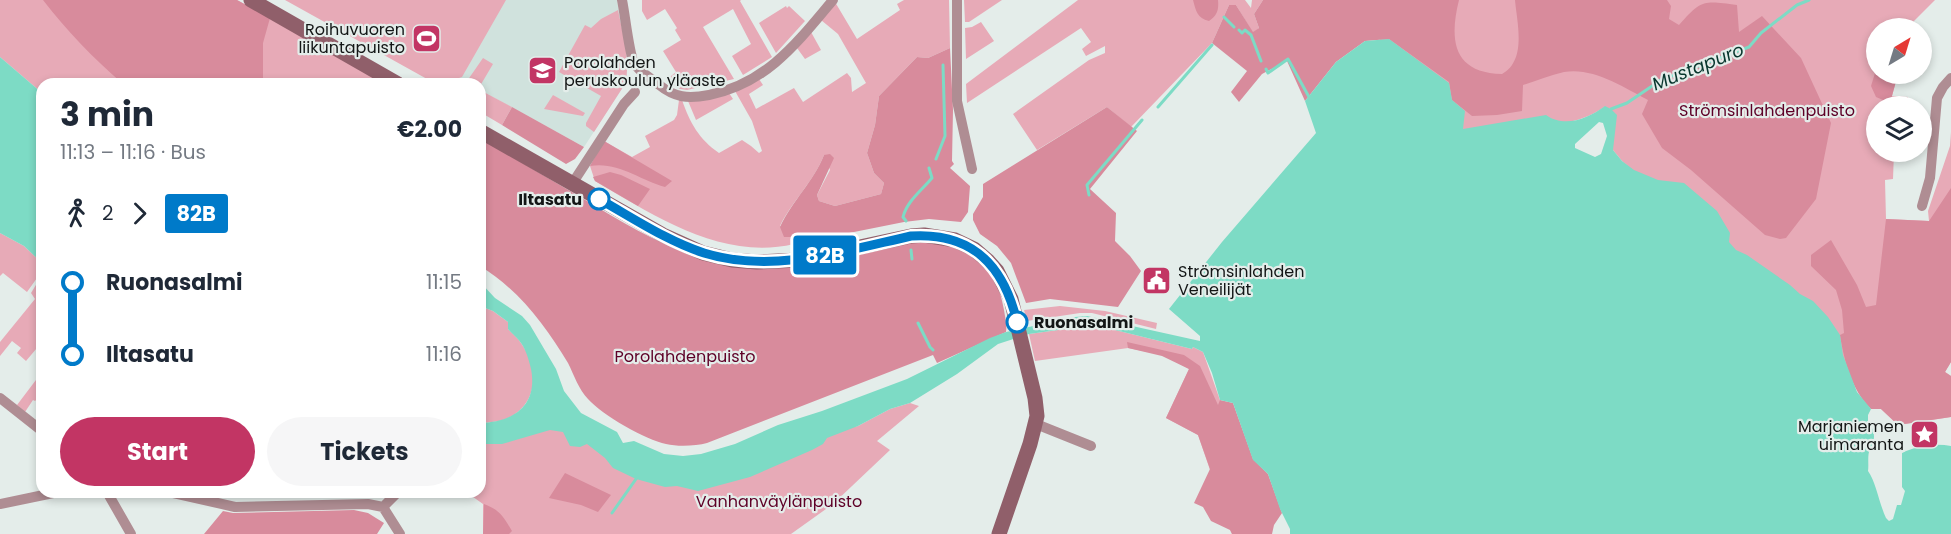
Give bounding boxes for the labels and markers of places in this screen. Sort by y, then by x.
place label: Roihuvuoren liikuntapuisto [298,18,405,59]
sports icon: Roihuvuoren liikuntapuisto [410,22,442,54]
place label: Porolahden peruskoulun yläaste [564,51,725,92]
school or university icon: Porolahden peruskoulun yläaste [527,55,559,87]
place label: Iltasatu [518,188,582,211]
marker: Iltasatu [588,188,610,210]
place label: Strömsinlahden Veneilijät [1178,260,1304,301]
public building icon: Strömsinlahden Veneilijät [1141,264,1173,296]
marker: Ruonasalmi [1006,311,1028,333]
place label: Ruonasalmi [1034,311,1133,334]
place label: Marjaniemen uimaranta [1798,415,1904,456]
place icon: Marjaniemen uimaranta [1909,419,1941,451]

